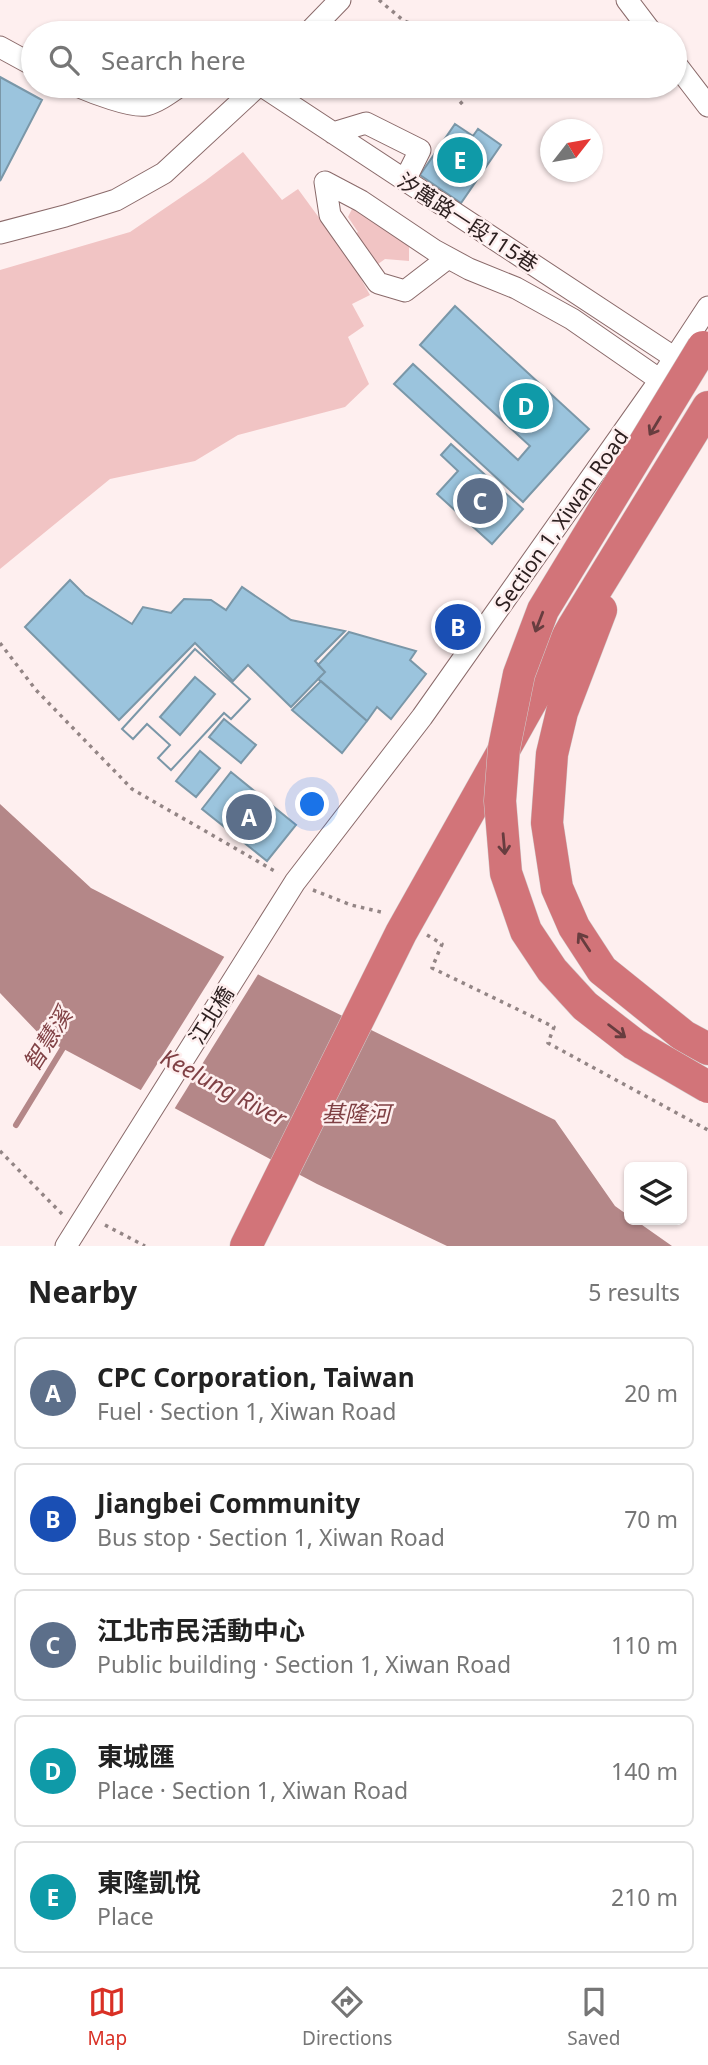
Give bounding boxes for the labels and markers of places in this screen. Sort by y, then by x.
pin: E [437,134,483,186]
pin: D [503,380,549,432]
pin: C [457,475,503,527]
pin: B [435,601,481,653]
pin: A [226,791,272,843]

